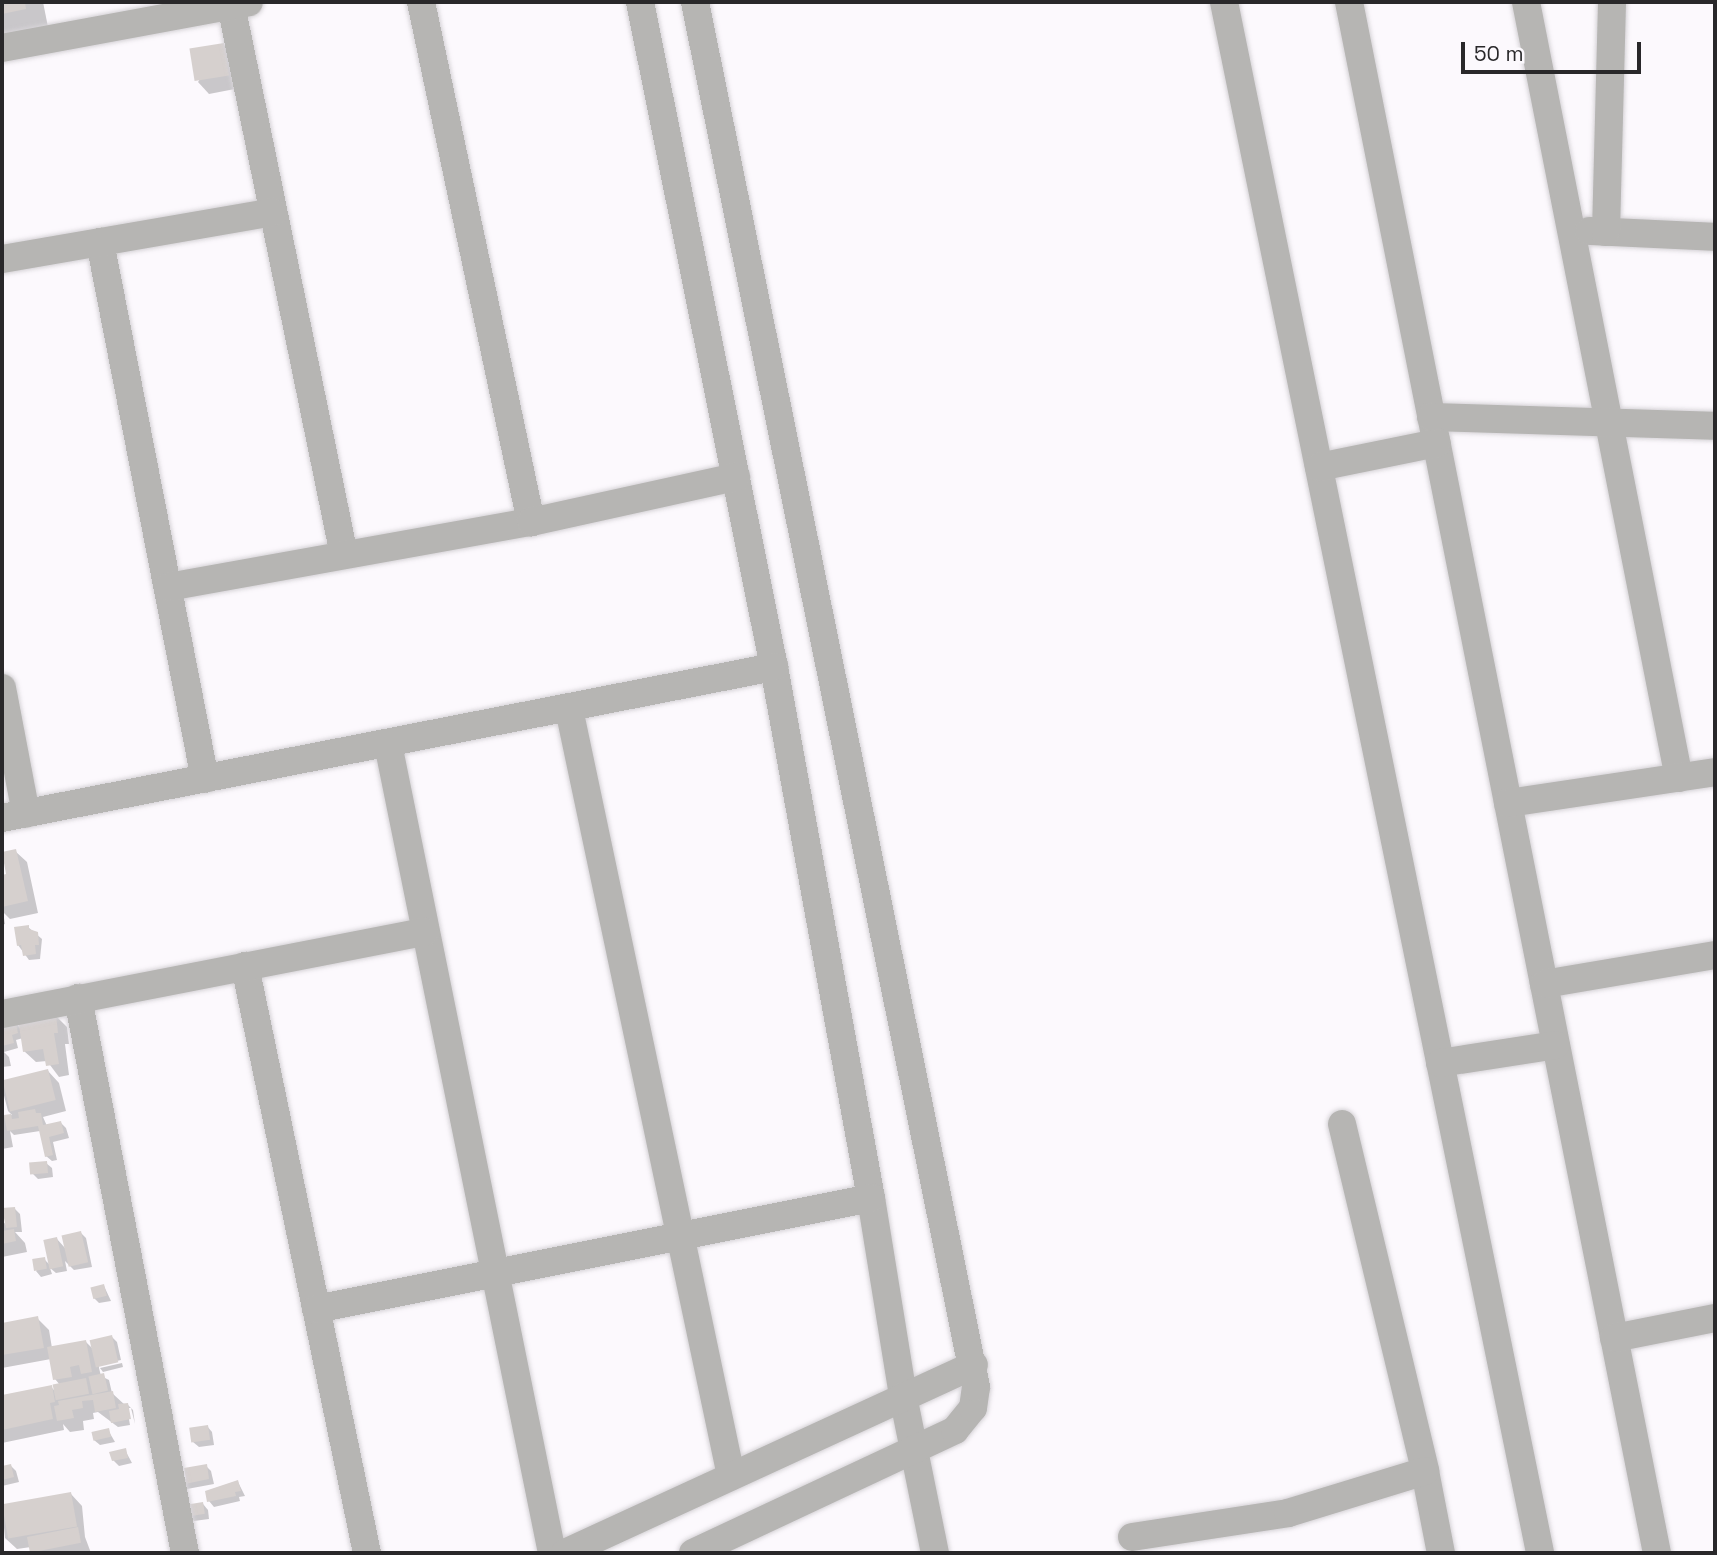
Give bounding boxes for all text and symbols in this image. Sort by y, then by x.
scale bar [1465,28,1645,72]
text: 50 m [1474,40,1524,67]

